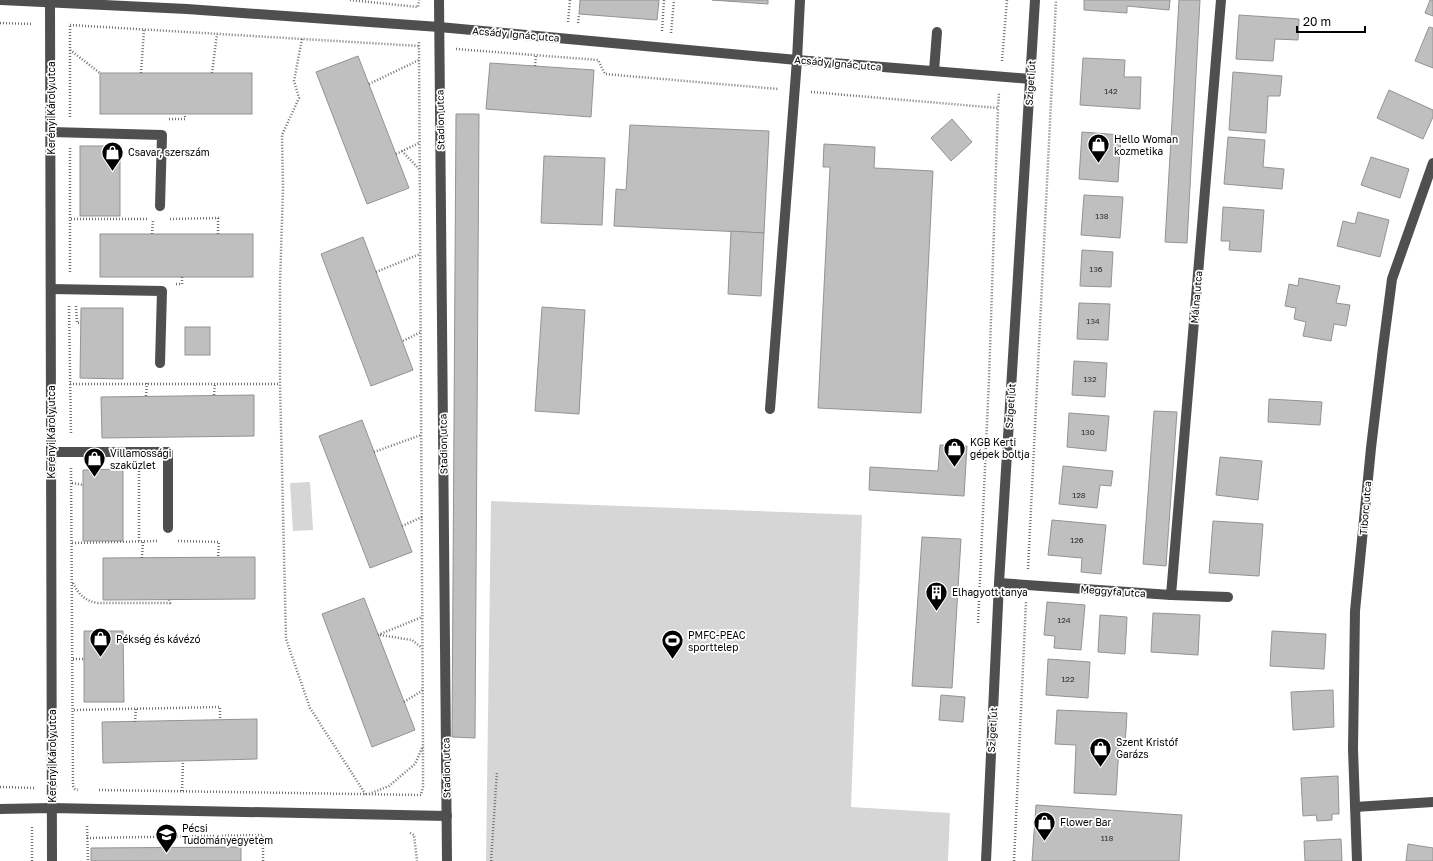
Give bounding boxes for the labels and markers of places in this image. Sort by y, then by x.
shop icon: Hello Woman kozmetika [1085,132,1111,165]
place label: Hello Woman kozmetika [1114,133,1178,157]
shop icon: Csavar, szerszám [99,139,125,172]
place label: Csavar, szerszám [128,146,210,158]
shop icon: KGB Kerti gépek boltja [941,435,967,468]
place label: KGB Kerti gépek boltja [970,436,1030,460]
shop icon: Villamossági szaküzlet [82,446,108,479]
place label: Villamossági szaküzlet [110,447,171,471]
building icon: Elhagyott tanya [924,579,950,612]
place label: Elhagyott tanya [952,586,1028,598]
shop icon: Pékség és kávézó [87,626,113,659]
sports icon: PMFC-PEAC sporttelep [659,628,685,661]
place label: PMFC-PEAC sporttelep [688,629,746,653]
place label: Pékség és kávézó [116,633,201,645]
shop icon: Szent Kristóf Garázs [1087,735,1113,768]
place label: Szent Kristóf Garázs [1116,736,1178,760]
shop icon: Flower Bar [1032,809,1058,842]
place label: Flower Bar [1060,816,1112,828]
school or university icon: Pécsi Tudományegyetem [153,821,179,854]
place label: Pécsi Tudományegyetem [182,822,273,846]

